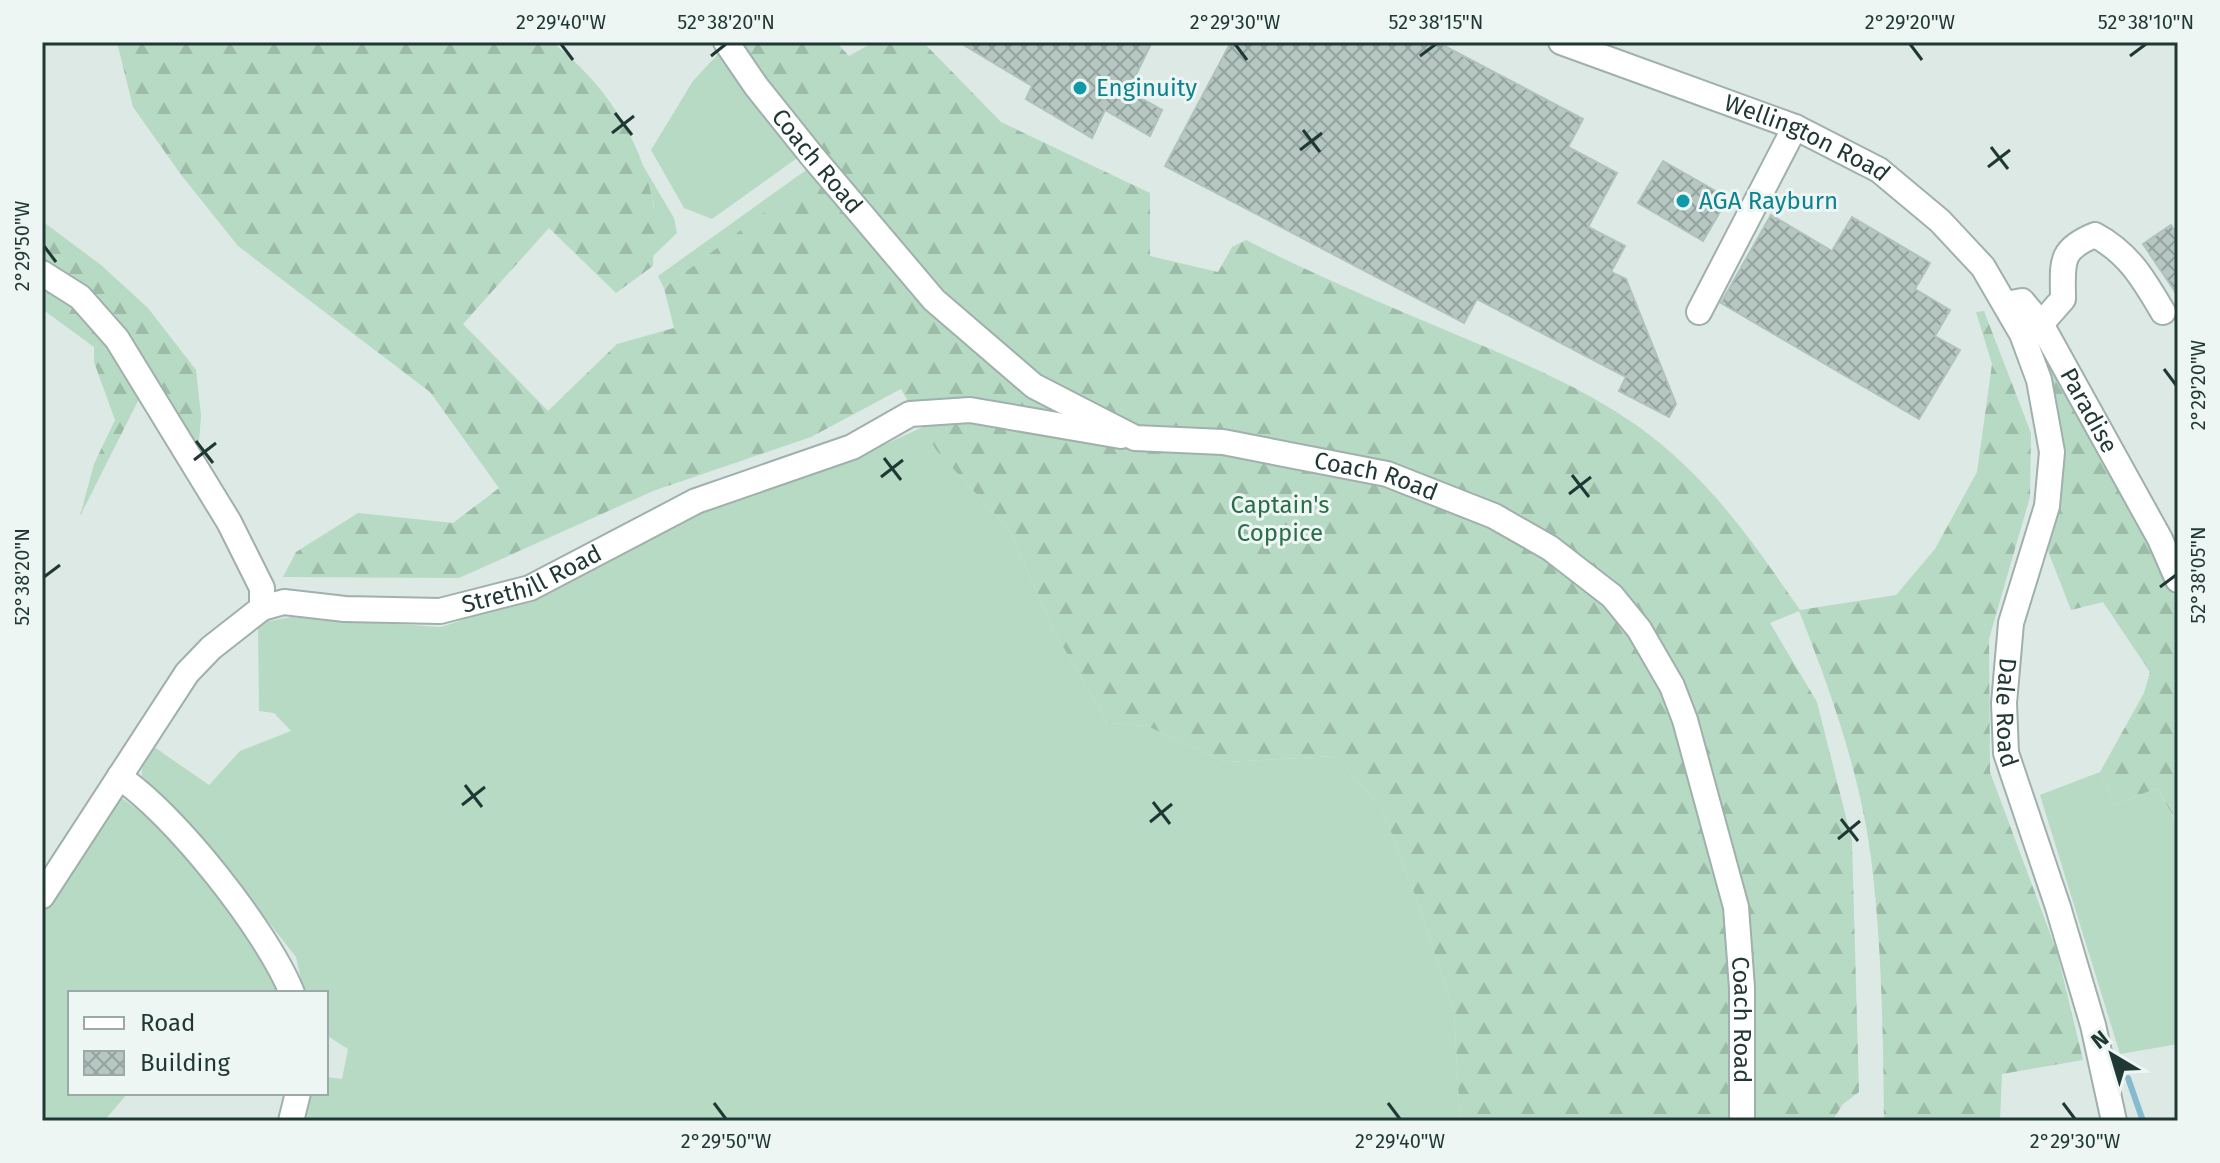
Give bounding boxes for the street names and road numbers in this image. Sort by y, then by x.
street label: Wellington Road [1721,89,1896,187]
street label: Coach Road [766,103,868,219]
street label: Paradise [2054,363,2124,458]
street label: Coach Road [1312,446,1442,506]
street label: Strethill Road [459,539,606,619]
street label: Dale Road [1990,657,2024,771]
street label: Coach Road [1726,955,1756,1083]

